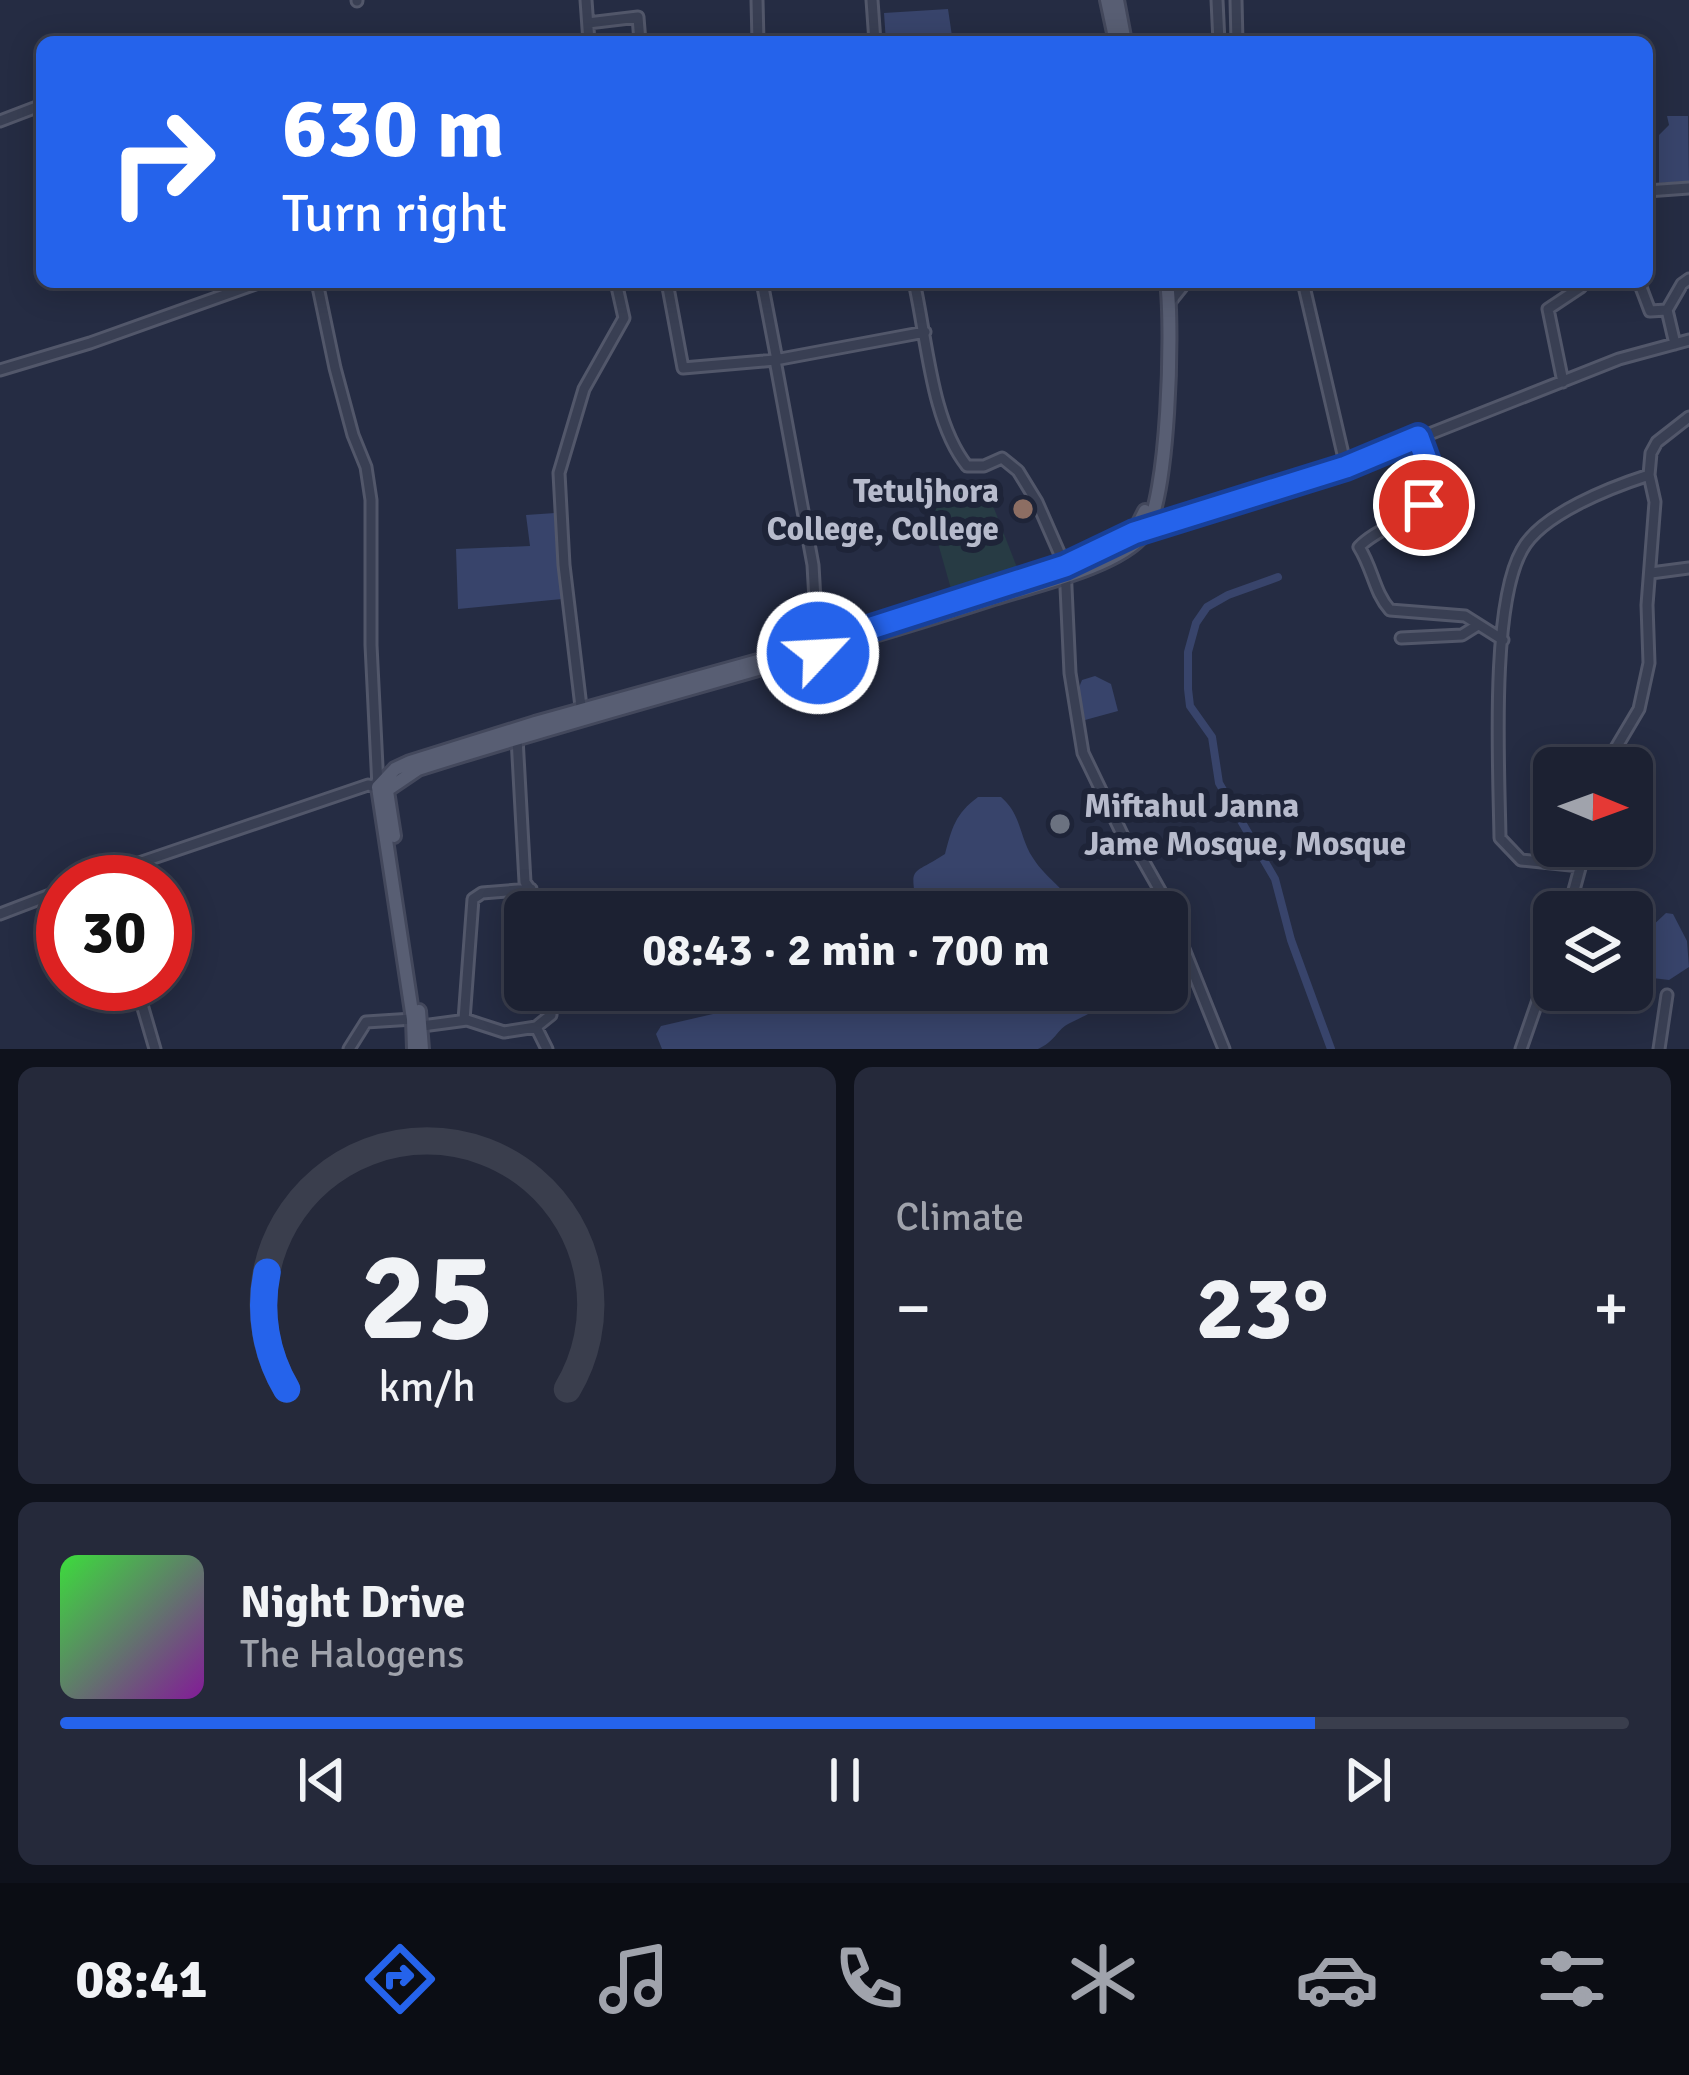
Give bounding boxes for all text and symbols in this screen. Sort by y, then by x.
text: 630 m [282,77,504,181]
icon: right [84,84,240,240]
text: Turn right [282,180,507,247]
pin [1373,454,1475,556]
place label: Tetuljhora College, College [767,471,999,550]
icon: arrive [1391,472,1457,538]
marker: Tetuljhora College, College [1010,496,1036,522]
position arrow [755,590,881,716]
north arrow [1533,747,1653,867]
map controls [1533,747,1653,1011]
place label: Miftahul Janna Jame Mosque, Mosque [1084,786,1406,865]
marker: Miftahul Janna Jame Mosque, Mosque [1047,811,1073,837]
speed limit sign: 30 [36,855,192,1011]
button: layers [1533,891,1653,1011]
text: 08:43 · 2 min · 700 m [642,923,1050,978]
text: Climate [896,1193,1024,1241]
text: 25 [359,1221,494,1374]
text: 23° [1196,1253,1329,1364]
text: − [896,1268,931,1349]
text: + [1593,1268,1629,1349]
text: km/h [378,1360,475,1413]
text: Night Drive [240,1575,465,1630]
text: The Halogens [240,1630,464,1678]
icon: previous [289,1747,355,1813]
icon: pause [812,1747,878,1813]
icon: next [1335,1747,1401,1813]
icon: directions [358,1937,442,2021]
icon: music [592,1937,676,2021]
icon: phone [827,1937,911,2021]
icon: climate [1061,1937,1145,2021]
icon: car [1295,1937,1379,2021]
icon: filters [1530,1937,1614,2021]
text: 08:41 [75,1946,208,2013]

